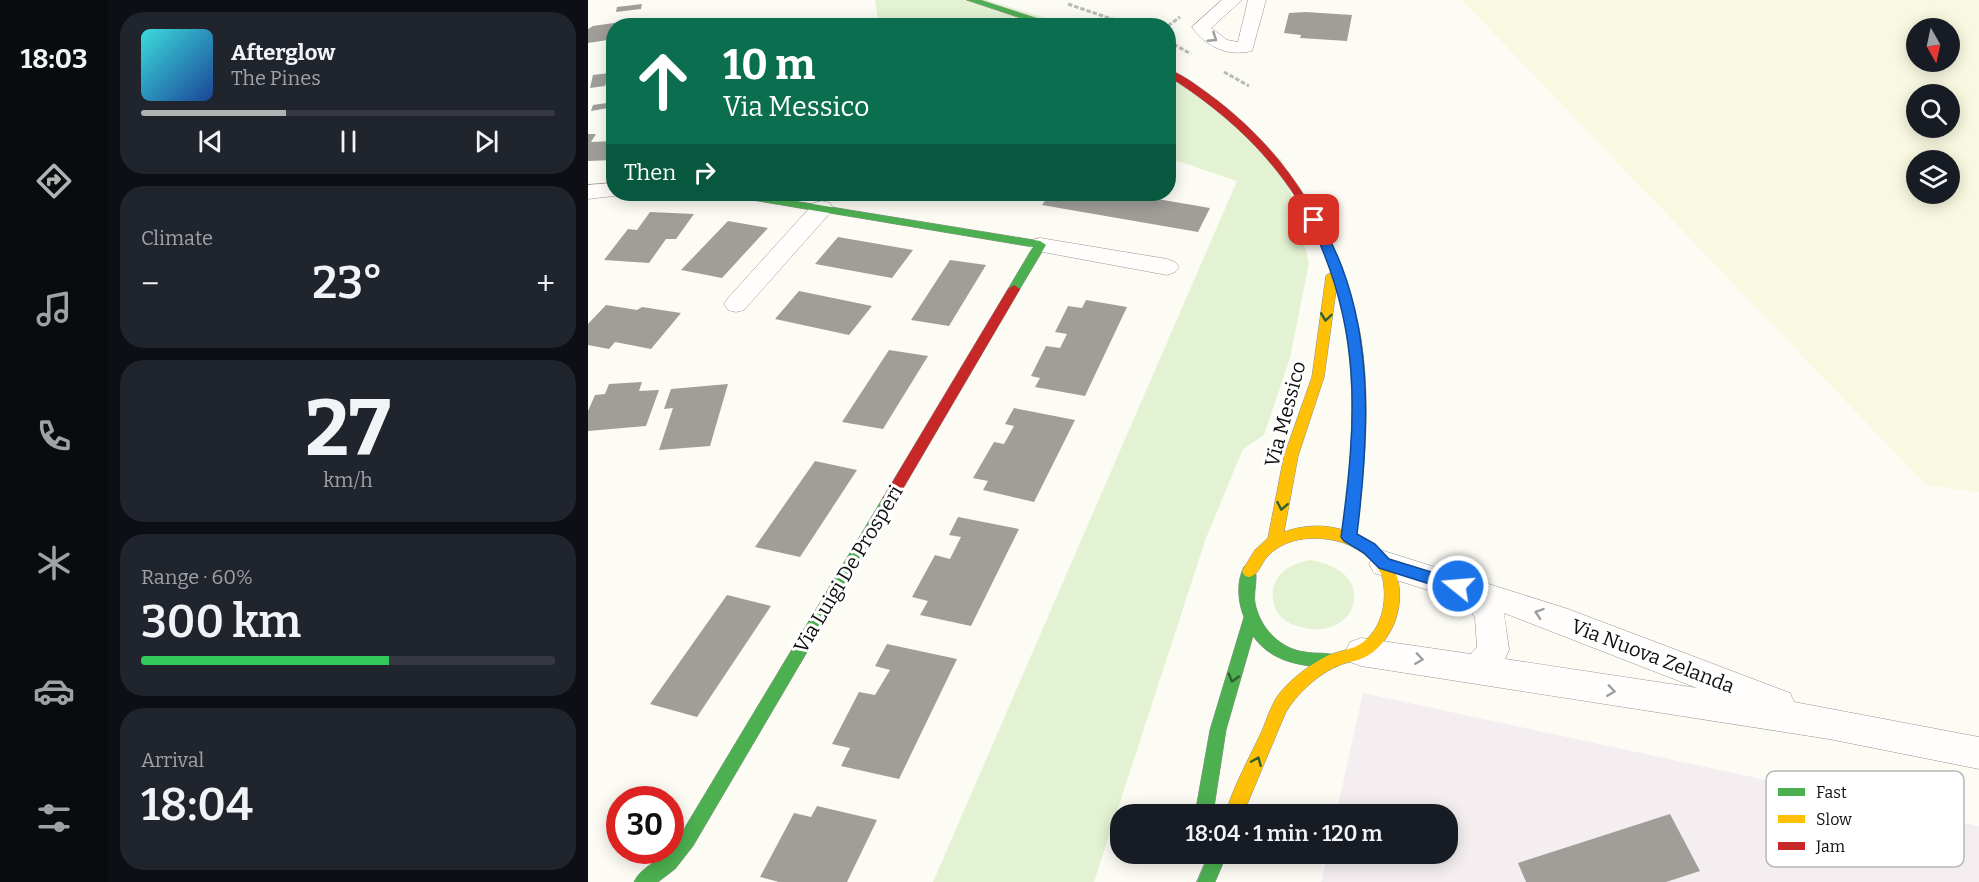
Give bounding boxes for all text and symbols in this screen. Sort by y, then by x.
north arrow [1906,18,1960,72]
map controls [1906,18,1960,204]
one-way arrow [1206,30,1217,41]
text: Afterglow [231,39,335,66]
text: 10 m [723,40,815,90]
icon: ahead [624,42,702,120]
text: 18:03 [21,43,87,75]
text: The Pines [231,66,321,90]
button: search [1906,84,1960,138]
text: Via Messico [723,91,869,123]
icon: previous [194,125,227,158]
icon: pause [332,125,365,158]
icon: next [470,125,503,158]
button: layers [1906,150,1960,204]
icon: right [688,156,721,189]
text: Then [624,159,676,186]
icon: directions [33,160,75,202]
pin [1288,194,1339,245]
icon: arrive [1297,203,1330,236]
text: Climate [141,226,213,250]
text: 23° [312,256,383,310]
text: − [141,264,159,304]
text: + [536,264,555,304]
icon: music [33,288,75,330]
one-way arrow [1320,312,1333,322]
street label: Via Messico [1259,358,1311,470]
text: 27 [305,382,391,476]
icon: phone [33,415,75,457]
text: km/h [323,468,373,492]
street label: Via Luigi De Prosperi [788,481,908,657]
one-way arrow [1276,501,1289,511]
icon: climate [33,542,75,584]
position arrow [1426,554,1490,618]
text: Range · 60% [141,565,253,589]
text: 300 km [141,595,301,649]
one-way arrow [1534,608,1545,620]
street label: Via Nuova Zelanda [1568,614,1738,698]
one-way arrow [1414,653,1423,665]
icon: car [33,670,75,712]
one-way arrow [1228,672,1240,683]
one-way arrow [1606,685,1616,697]
text: Arrival [141,748,204,772]
one-way arrow [1250,756,1262,767]
legend [1766,771,1964,867]
text: 18:04 [141,778,253,832]
text: Fast [1816,783,1847,802]
speed limit sign: 30 [606,786,684,864]
icon: filters [33,797,75,839]
text: Slow [1816,810,1852,829]
text: 18:04 · 1 min · 120 m [1185,820,1383,847]
text: Jam [1815,837,1845,856]

